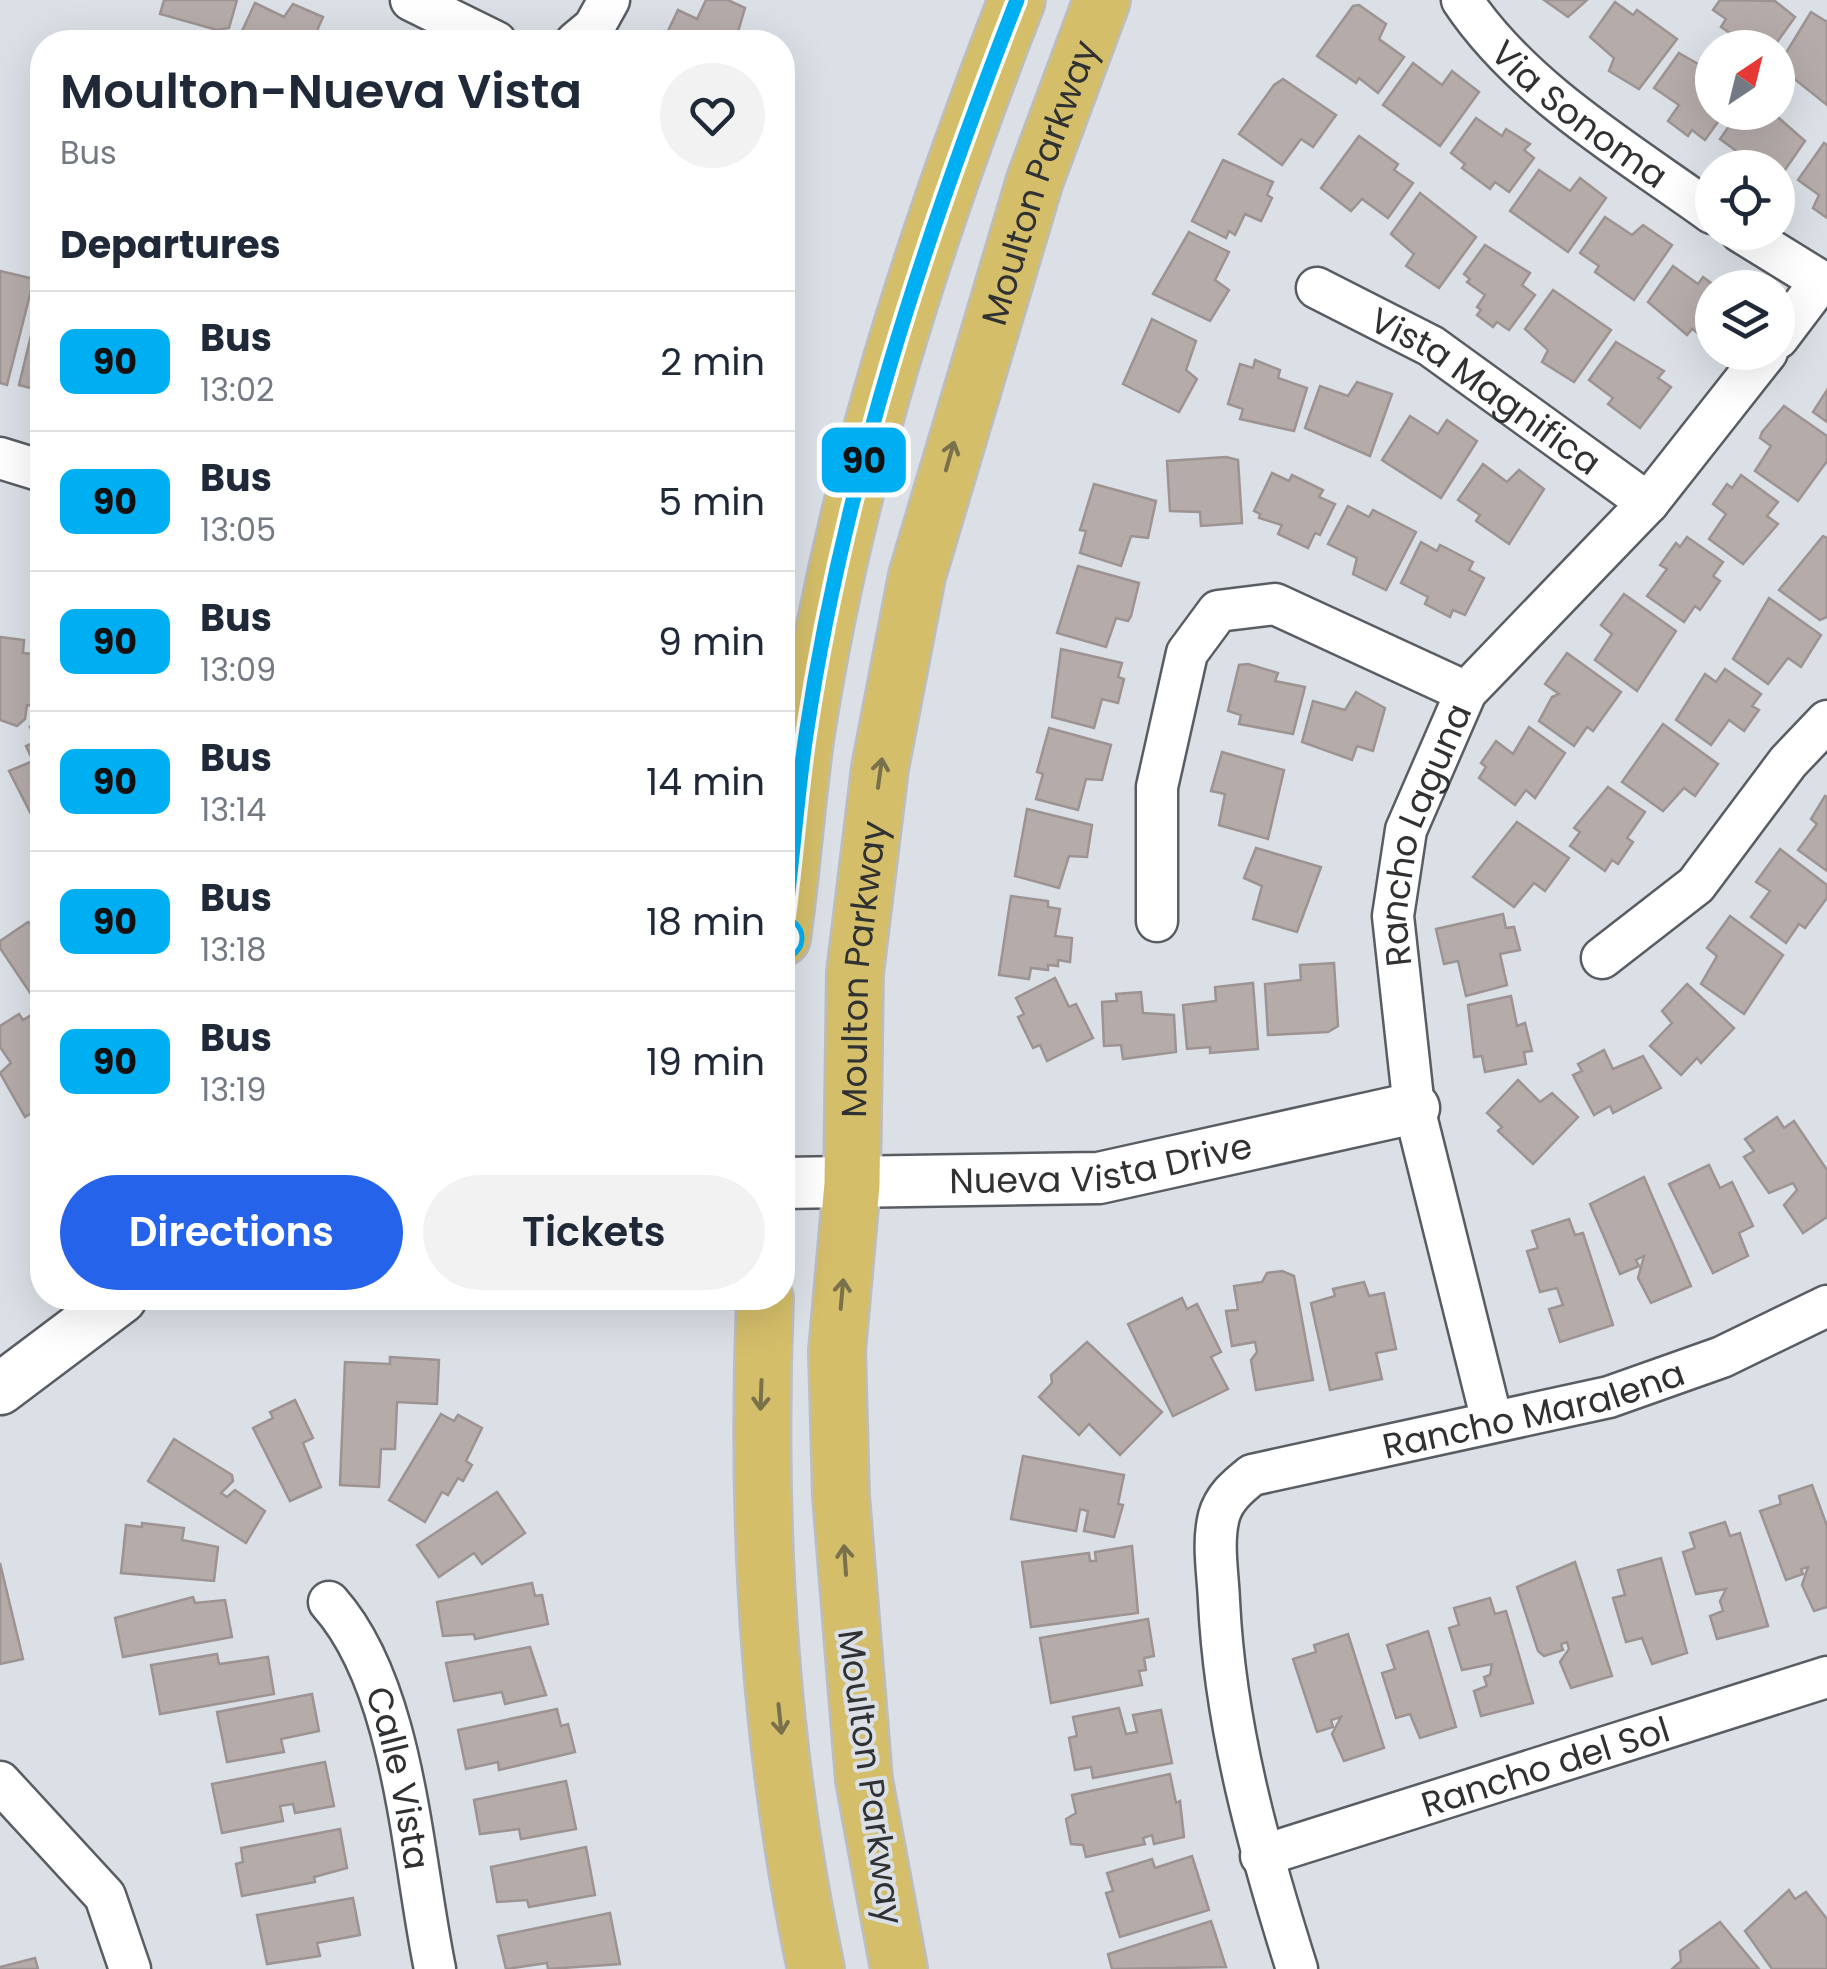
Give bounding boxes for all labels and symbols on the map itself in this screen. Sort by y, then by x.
street label: Via Sonoma [1481,29,1678,199]
north arrow [1695,30,1795,130]
street label: Moulton Parkway [969,33,1110,331]
street label: Vista Magnifica [1362,295,1612,486]
line badge: 90 [819,428,909,492]
one-way arrow [942,441,960,472]
street label: Rancho Laguna [1368,695,1483,969]
one-way arrow [871,757,889,789]
street label: Moulton Parkway [828,818,898,1118]
unlabelled marker [761,917,803,959]
street label: Nueva Vista Drive [949,1120,1256,1205]
one-way arrow [833,1278,852,1310]
street label: Rancho Maralena [1378,1348,1691,1470]
one-way arrow [752,1378,771,1410]
one-way arrow [835,1545,854,1577]
street label: Moulton Parkway [826,1626,916,1928]
street label: Calle Vista [354,1680,442,1873]
one-way arrow [771,1702,790,1735]
street label: Rancho del Sol [1415,1704,1675,1828]

